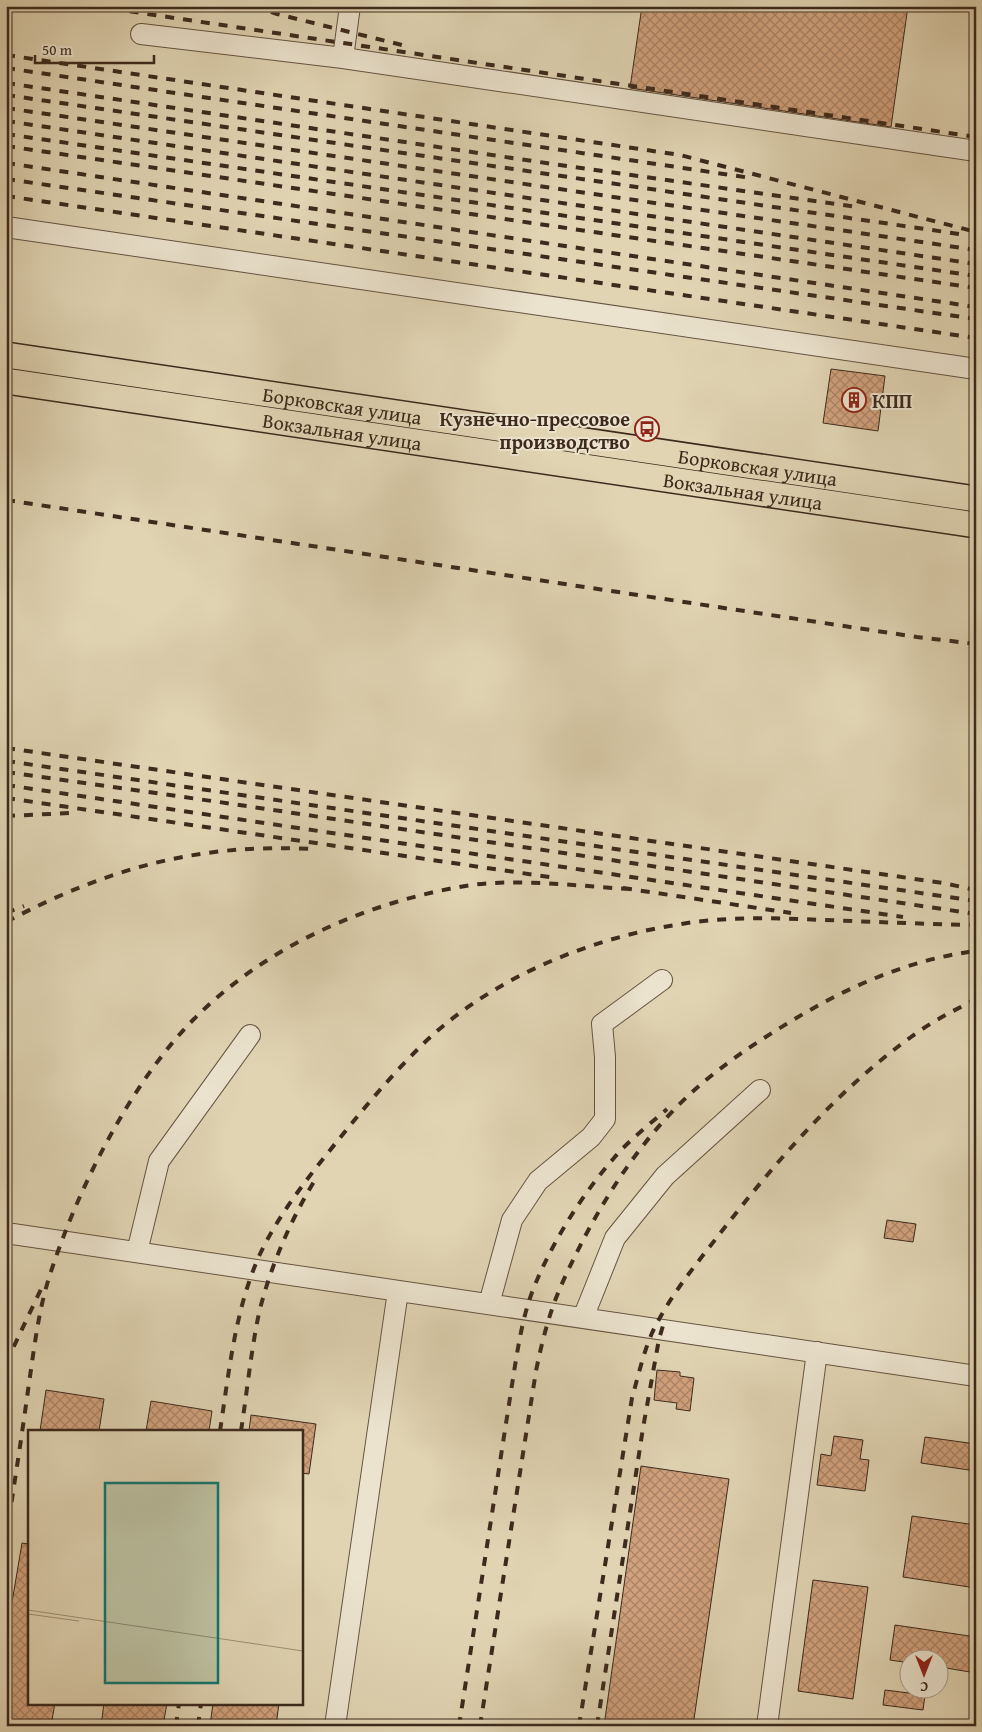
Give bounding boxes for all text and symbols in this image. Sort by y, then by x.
scale bar [35,32,154,64]
text: 50 m [42,39,73,60]
street label: Борковская улица [261,379,424,431]
place label: КПП [872,386,912,415]
building icon: КПП [841,387,867,413]
place label: Кузнечно-прессовое производство [439,404,630,456]
street label: Вокзальная улица [261,405,424,457]
bus stop icon: Кузнечно-прессовое производство [634,416,660,442]
street label: Борковская улица [676,440,840,493]
street label: Вокзальная улица [661,464,825,517]
inset map [28,1430,302,1704]
north arrow [900,1650,950,1700]
text: С [920,1677,928,1697]

